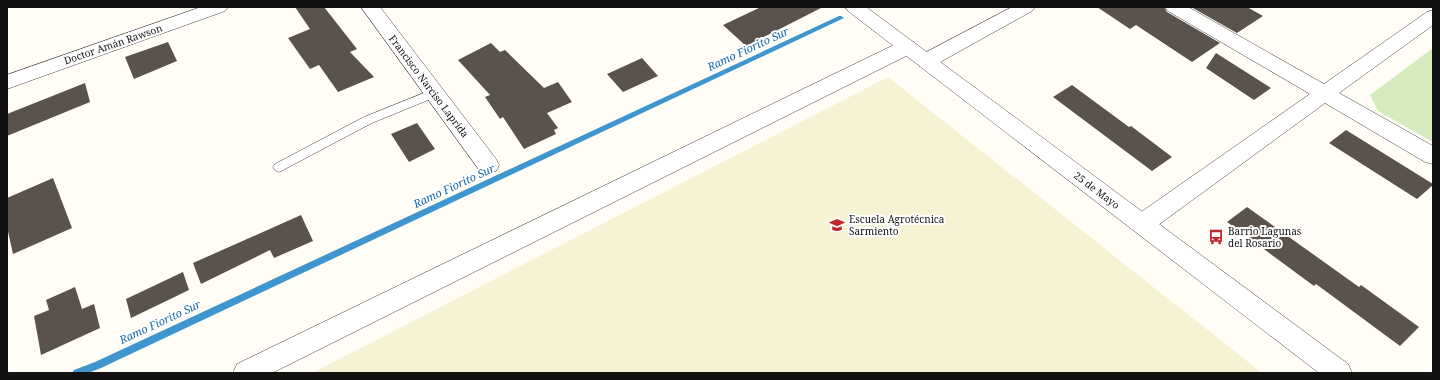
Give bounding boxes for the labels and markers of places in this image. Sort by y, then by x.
place label: Escuela Agrotécnica Sarmiento [849,212,945,238]
school or university icon: Escuela Agrotécnica Sarmiento [828,216,846,234]
place label: Barrio Lagunas del Rosario [1228,224,1302,250]
bus stop icon: Barrio Lagunas del Rosario [1207,228,1225,246]

